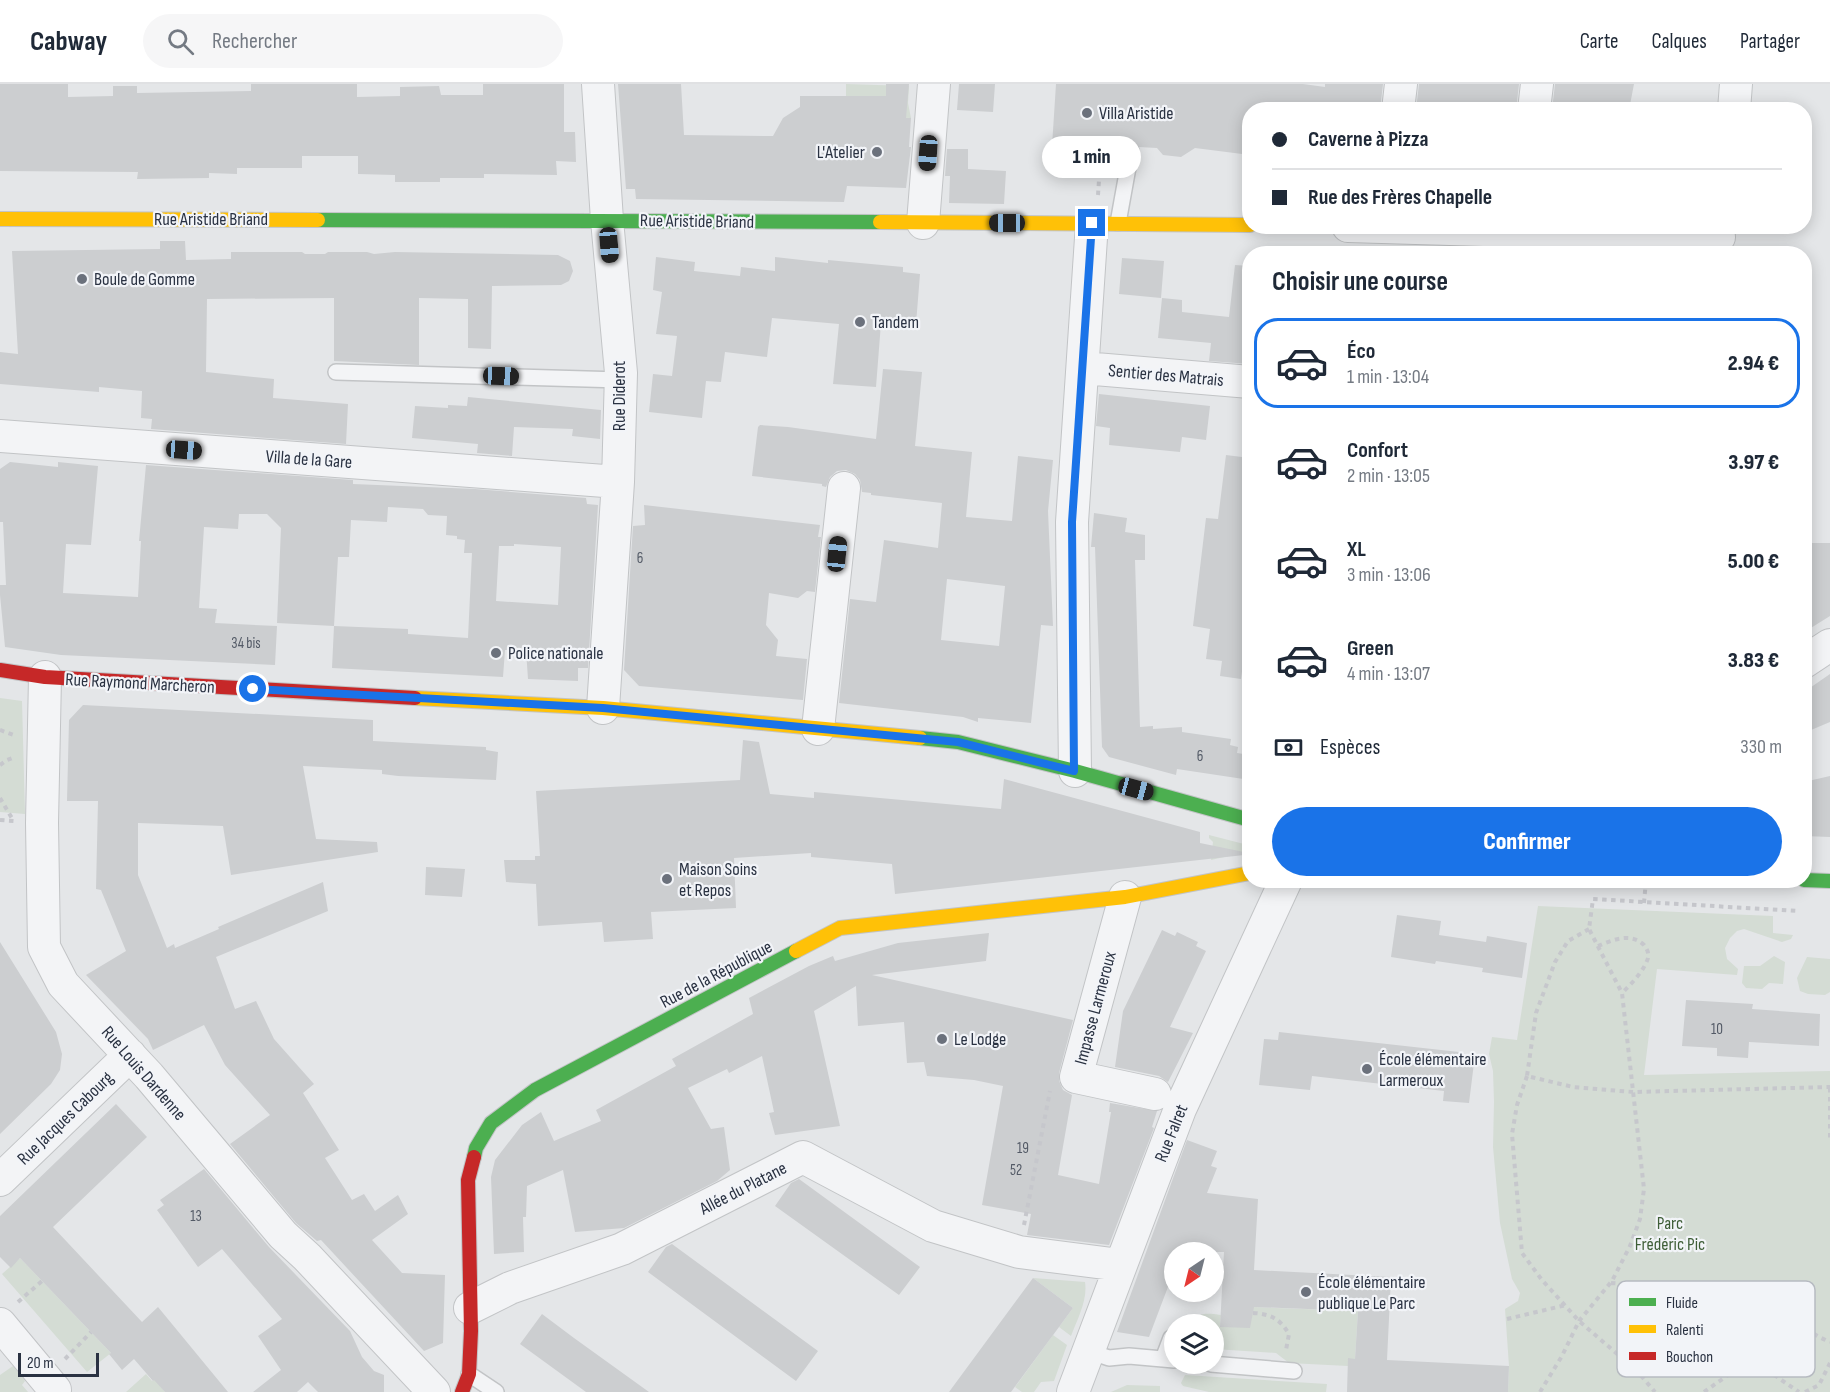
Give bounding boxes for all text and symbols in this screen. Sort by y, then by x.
search box [143,14,563,68]
text: Cabway [30,25,107,58]
icon: search [164,25,197,58]
text: Rechercher [212,28,297,55]
text: Carte [1580,29,1619,54]
text: Calques [1652,29,1707,54]
text: Partager [1740,29,1800,54]
place label: Villa Aristide [1099,103,1174,124]
marker: Villa Aristide [1080,106,1094,120]
text: Caverne à Pizza [1308,126,1429,153]
car [918,134,938,172]
callout: 1 min [1042,136,1142,178]
place label: L'Atelier [817,142,865,163]
marker: L'Atelier [870,145,884,159]
text: 1 min [1072,145,1111,169]
text: Rue des Frères Chapelle [1308,184,1492,211]
street label: Rue Aristide Briand [154,209,268,230]
route end [1078,209,1105,236]
street label: Rue Aristide Briand [640,210,754,233]
car [989,214,1025,232]
car [598,226,620,264]
text: Choisir une course [1272,266,1448,298]
place label: Boule de Gomme [94,269,195,290]
marker: Boule de Gomme [75,272,89,286]
place label: Tandem [872,312,919,333]
marker: Tandem [853,315,867,329]
icon: car [1275,336,1329,390]
text: Éco [1347,338,1375,365]
text: 2.94 € [1728,350,1779,377]
street label: Rue Diderot [609,360,630,431]
street label: Sentier des Matrais [1107,360,1224,391]
text: 1 min · 13:04 [1347,365,1429,389]
car [483,366,519,386]
icon: car [1275,435,1329,489]
text: Confort [1347,437,1408,464]
car [165,440,203,460]
street label: Villa de la Gare [265,446,353,473]
text: 3.97 € [1728,449,1779,476]
text: 2 min · 13:05 [1347,464,1430,488]
icon: car [1275,534,1329,588]
car [826,535,848,573]
text: XL [1347,536,1366,563]
text: 5.00 € [1728,548,1779,575]
house number: 6 [637,549,643,568]
text: 3 min · 13:06 [1347,563,1431,587]
icon: car [1275,633,1329,687]
house number: 34 bis [231,634,261,653]
text: Green [1347,635,1394,662]
place label: Police nationale [508,643,604,664]
marker: Police nationale [489,646,503,660]
text: 3.83 € [1728,647,1779,674]
text: 4 min · 13:07 [1347,662,1430,686]
street label: Rue Raymond Marcheron [65,669,215,698]
route start [239,675,266,702]
icon: cash [1272,731,1305,764]
text: Espèces [1320,734,1380,761]
text: 330 m [1740,735,1782,759]
house number: 6 [1197,747,1203,766]
car [1116,776,1156,802]
button: Confirmer [1272,807,1782,876]
place label: Maison Soins et Repos [679,859,757,901]
marker: Maison Soins et Repos [660,872,674,886]
street label: Rue de la République [657,936,776,1013]
street label: Impasse Larmeroux [1070,949,1121,1067]
house number: 10 [1711,1020,1723,1039]
street label: Rue Louis Dardenne [97,1022,190,1125]
place label: Le Lodge [954,1029,1006,1050]
marker: Le Lodge [935,1032,949,1046]
place label: École élémentaire Larmeroux [1379,1049,1487,1091]
marker: École élémentaire Larmeroux [1360,1062,1374,1076]
street label: Rue Jacques Cabourg [13,1067,118,1169]
street label: Rue Falret [1150,1101,1193,1165]
house number: 19 [1017,1139,1029,1158]
street label: Allée du Platane [695,1158,790,1220]
house number: 52 [1010,1161,1022,1180]
house number: 13 [190,1207,202,1226]
park label: Parc Frédéric Pic [1635,1213,1705,1255]
north arrow [1164,1242,1224,1302]
map controls [1164,1242,1224,1374]
place label: École élémentaire publique Le Parc [1318,1272,1426,1314]
legend [1617,1281,1815,1377]
marker: École élémentaire publique Le Parc [1299,1285,1313,1299]
text: Fluide [1666,1294,1698,1313]
button: layers [1164,1314,1224,1374]
text: Ralenti [1666,1321,1704,1340]
text: Bouchon [1666,1348,1713,1367]
scale bar [18,1350,99,1378]
text: 20 m [27,1354,54,1373]

